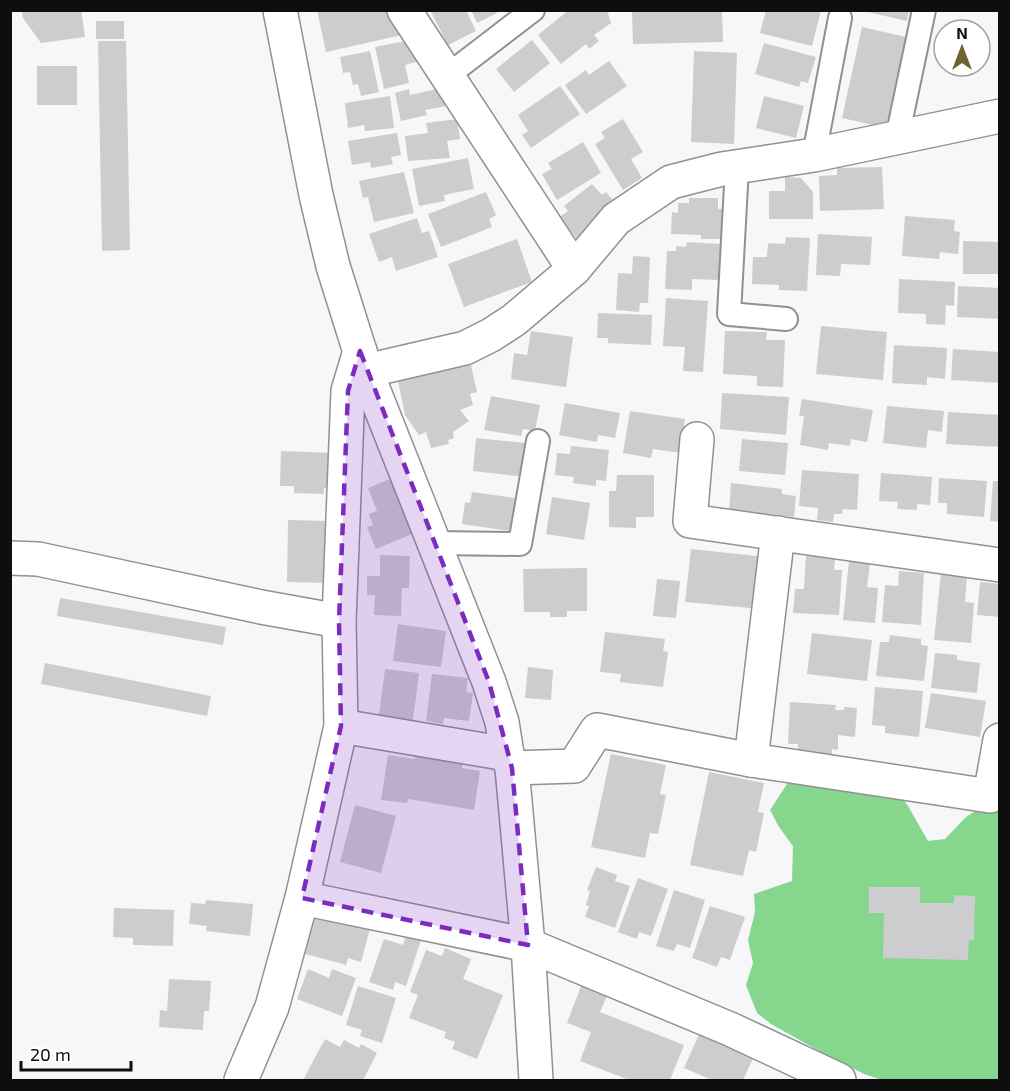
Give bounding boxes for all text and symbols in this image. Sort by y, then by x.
north arrow [932,18,992,78]
text: N [956,23,968,42]
scale bar [21,1034,130,1072]
text: 20 m [30,1043,71,1065]

